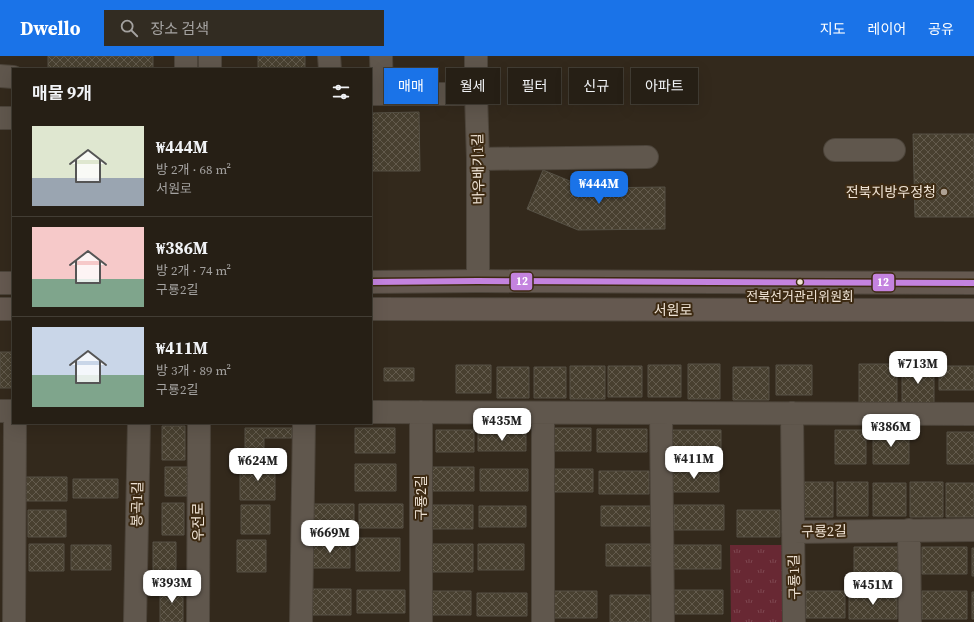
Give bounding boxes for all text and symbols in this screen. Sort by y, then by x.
search box [104,10,384,46]
text: Dwello [20,15,80,41]
icon: search [118,17,140,39]
text: 장소 검색 [150,18,209,39]
text: 지도 [820,19,846,39]
text: 레이어 [868,19,906,39]
text: 공유 [928,19,954,39]
chip: 매매 [384,68,438,104]
chip: 월세 [446,68,500,104]
chip: 필터 [508,68,561,104]
chip: 신규 [569,68,623,104]
chip: 아파트 [631,68,698,104]
text: 매물 9개 [32,81,92,105]
icon: filters [330,81,352,103]
street label: 바우배기1길 [467,133,489,205]
text: ₩444M [156,135,208,159]
icon: home [64,142,112,190]
text: 방 2개 · 68 m² [156,161,231,178]
pin: ₩444M [571,171,627,205]
text: ₩444M [579,175,619,192]
text: 서원로 [156,180,192,197]
place label: 전북지방우정청 [846,182,936,202]
marker: 전북지방우정청 [939,187,949,197]
text: ₩386M [156,236,208,260]
icon: home [64,243,112,291]
text: 방 2개 · 74 m² [156,262,231,279]
line badge: 12 [510,272,533,291]
line badge: 12 [872,273,895,292]
text: 12 [516,274,528,289]
text: 12 [877,275,889,290]
marker: 전북선거관리위원회 [795,277,805,287]
text: 구룡2길 [156,281,198,298]
place label: 전북선거관리위원회 [746,288,854,305]
street label: 서원로 [654,300,692,320]
text: ₩411M [156,336,208,360]
icon: home [64,343,112,391]
pin: ₩713M [890,351,946,385]
text: ₩713M [898,355,938,372]
text: 방 3개 · 89 m² [156,362,231,379]
text: 구룡2길 [156,381,198,398]
pin: ₩435M [474,408,530,442]
text: ₩435M [482,412,522,429]
pin: ₩386M [863,414,919,448]
text: ₩386M [871,418,911,435]
pin: ₩411M [666,446,722,480]
pin: ₩624M [230,448,286,482]
text: ₩411M [674,450,714,467]
text: ₩624M [238,452,278,469]
street label: 구룡2길 [411,475,431,521]
street label: 봉곡1길 [127,481,147,527]
street label: 우전로 [188,503,208,541]
pin: ₩669M [302,520,358,554]
street label: 구룡2길 [801,521,847,541]
text: ₩669M [310,524,350,541]
street label: 구룡1길 [784,554,804,600]
pin: ₩393M [144,570,200,604]
pin: ₩451M [845,572,901,606]
text: ₩393M [152,574,192,591]
text: ₩451M [853,576,893,593]

